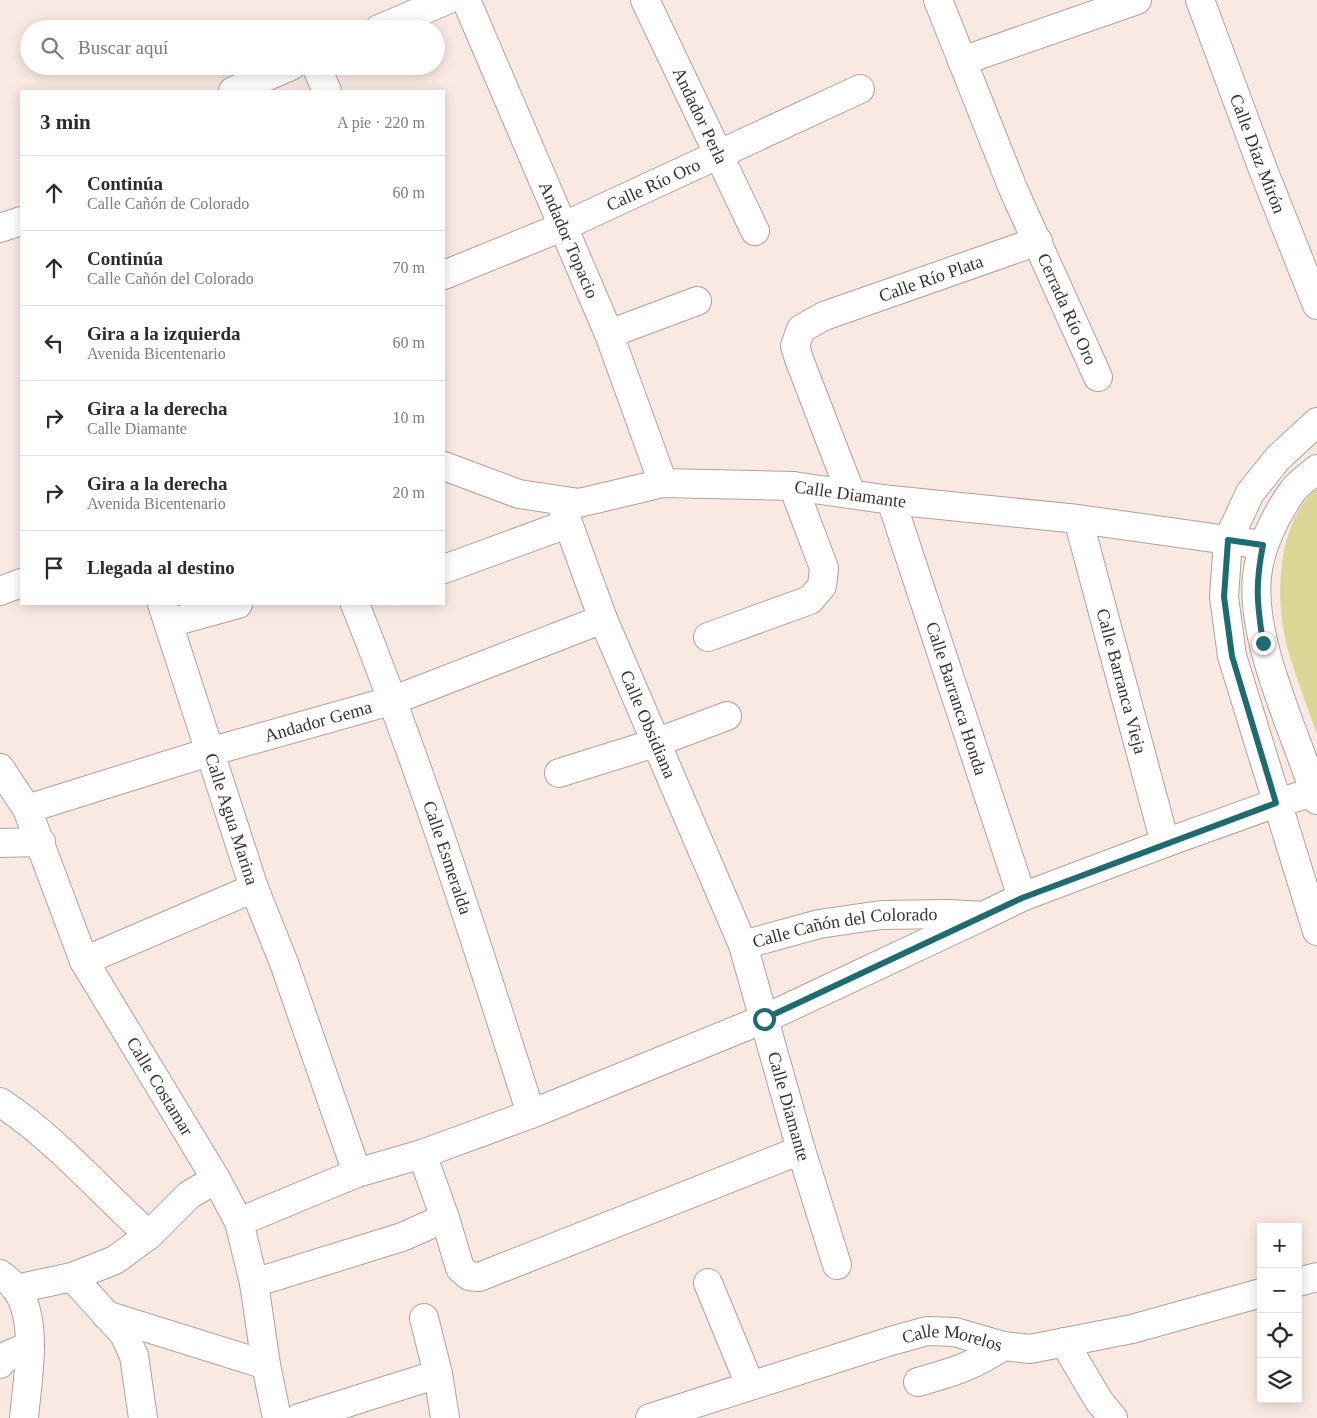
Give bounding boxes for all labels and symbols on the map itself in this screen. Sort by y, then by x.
street label: Andador Perla [669,64,732,167]
street label: Calle Díaz Mirón [1226,91,1289,216]
street label: Calle Río Oro [603,154,703,215]
street label: Andador Topacio [535,179,603,301]
street label: Cerrada Río Oro [1033,250,1101,368]
street label: Calle Río Plata [876,251,986,306]
street label: Calle Diamante [793,476,907,511]
street label: Calle Barranca Vieja [1092,606,1151,756]
street label: Calle Barranca Honda [922,619,991,778]
route end [1252,632,1275,655]
street label: Calle Obsidiana [616,667,680,781]
street label: Andador Gema [262,697,374,746]
street label: Calle Agua Marina [201,751,262,887]
street label: Calle Esmeralda [419,798,476,917]
street label: Calle Cañón del Colorado [750,904,937,952]
route start [753,1008,776,1031]
street label: Calle Costamar [122,1033,197,1139]
street label: Calle Diamante [764,1049,814,1163]
street label: Calle Morelos [900,1321,1005,1355]

